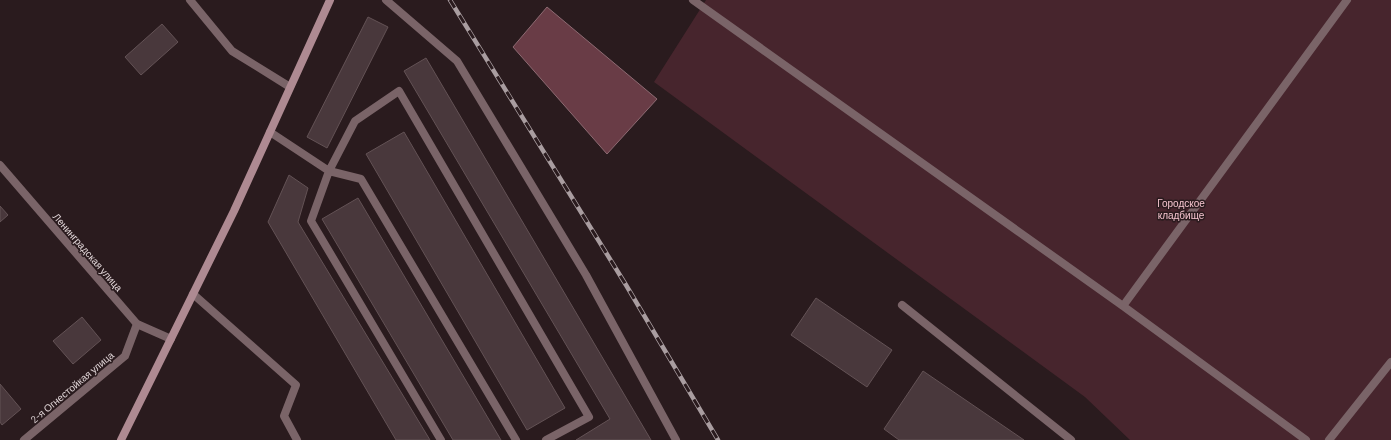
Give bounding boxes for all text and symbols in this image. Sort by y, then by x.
park label: Городское кладбище [1157,197,1205,221]
street label: Ленинградская улица [51,211,125,294]
street label: 2-я Огнестойкая улица [28,348,116,425]

